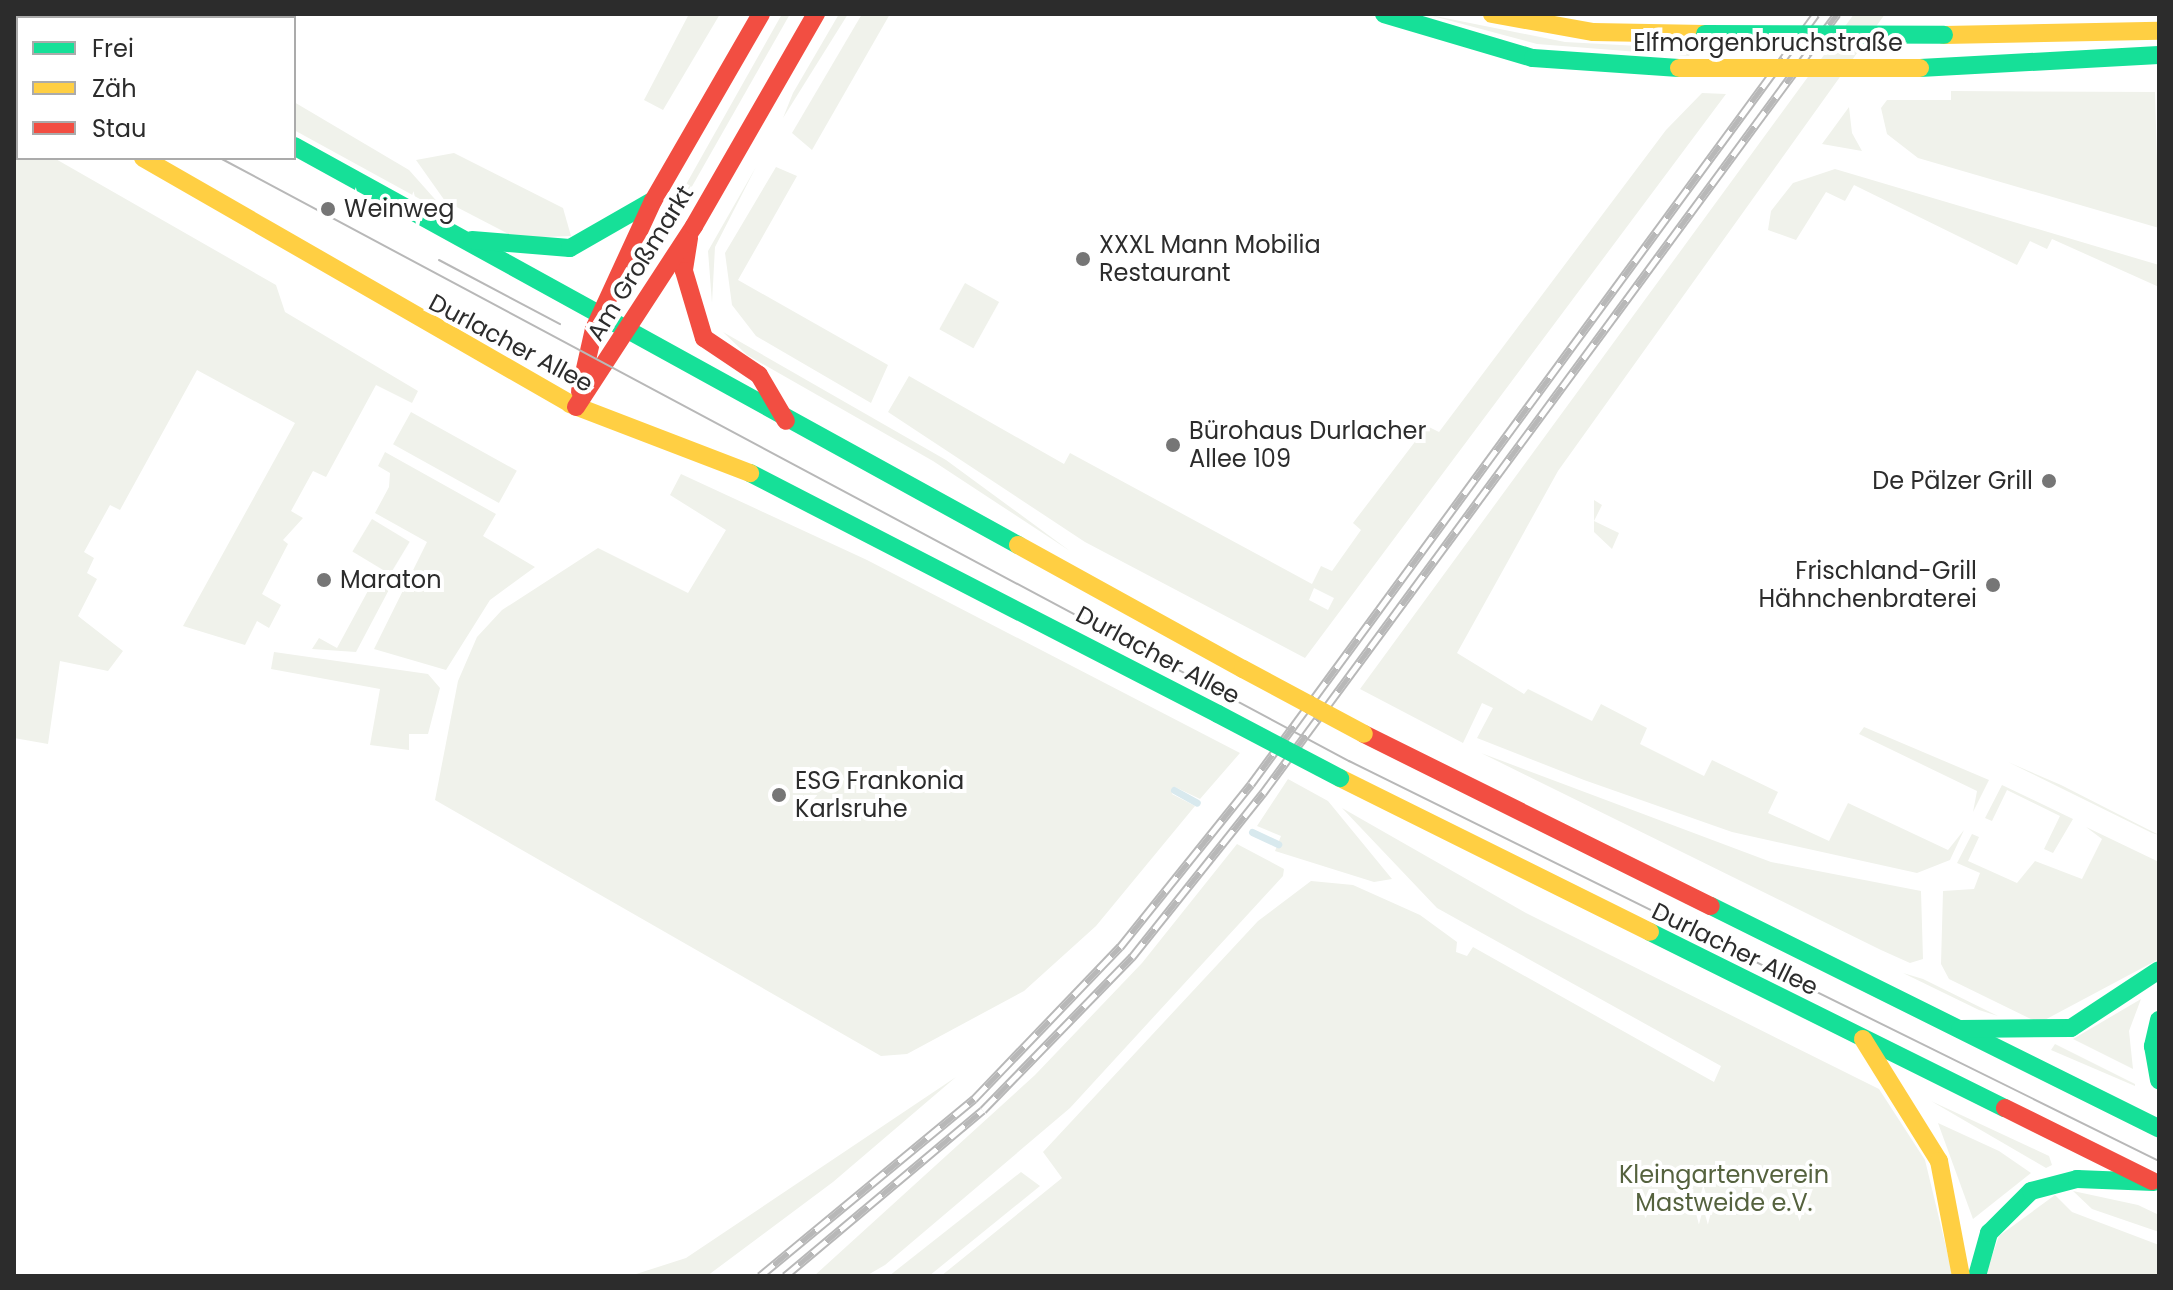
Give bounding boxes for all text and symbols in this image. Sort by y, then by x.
legend [16,16,296,160]
street label: Elfmorgenbruchstraße [1633,29,1903,57]
text: Frei [92,32,134,65]
text: Zäh [92,72,137,105]
text: Stau [92,112,146,145]
street label: Am Großmarkt [581,180,699,346]
place label: Weinweg [344,195,454,223]
marker: Weinweg [319,200,337,218]
place label: XXXL Mann Mobilia Restaurant [1099,231,1321,287]
marker: XXXL Mann Mobilia Restaurant [1074,250,1092,268]
street label: Durlacher Allee [424,288,598,398]
place label: Bürohaus Durlacher Allee 109 [1189,417,1426,473]
marker: Bürohaus Durlacher Allee 109 [1164,436,1182,454]
place label: De Pälzer Grill [1872,467,2033,495]
marker: De Pälzer Grill [2040,472,2058,490]
place label: Frischland-Grill Hähnchenbraterei [1759,557,1977,613]
place label: Maraton [340,566,442,594]
marker: Maraton [315,571,333,589]
marker: Frischland-Grill Hähnchenbraterei [1984,576,2002,594]
street label: Durlacher Allee [1071,600,1245,710]
place label: ESG Frankonia Karlsruhe [795,767,964,823]
marker: ESG Frankonia Karlsruhe [770,786,788,804]
street label: Durlacher Allee [1647,896,1823,1002]
park label: Kleingartenverein Mastweide e.V. [1619,1161,1829,1217]

